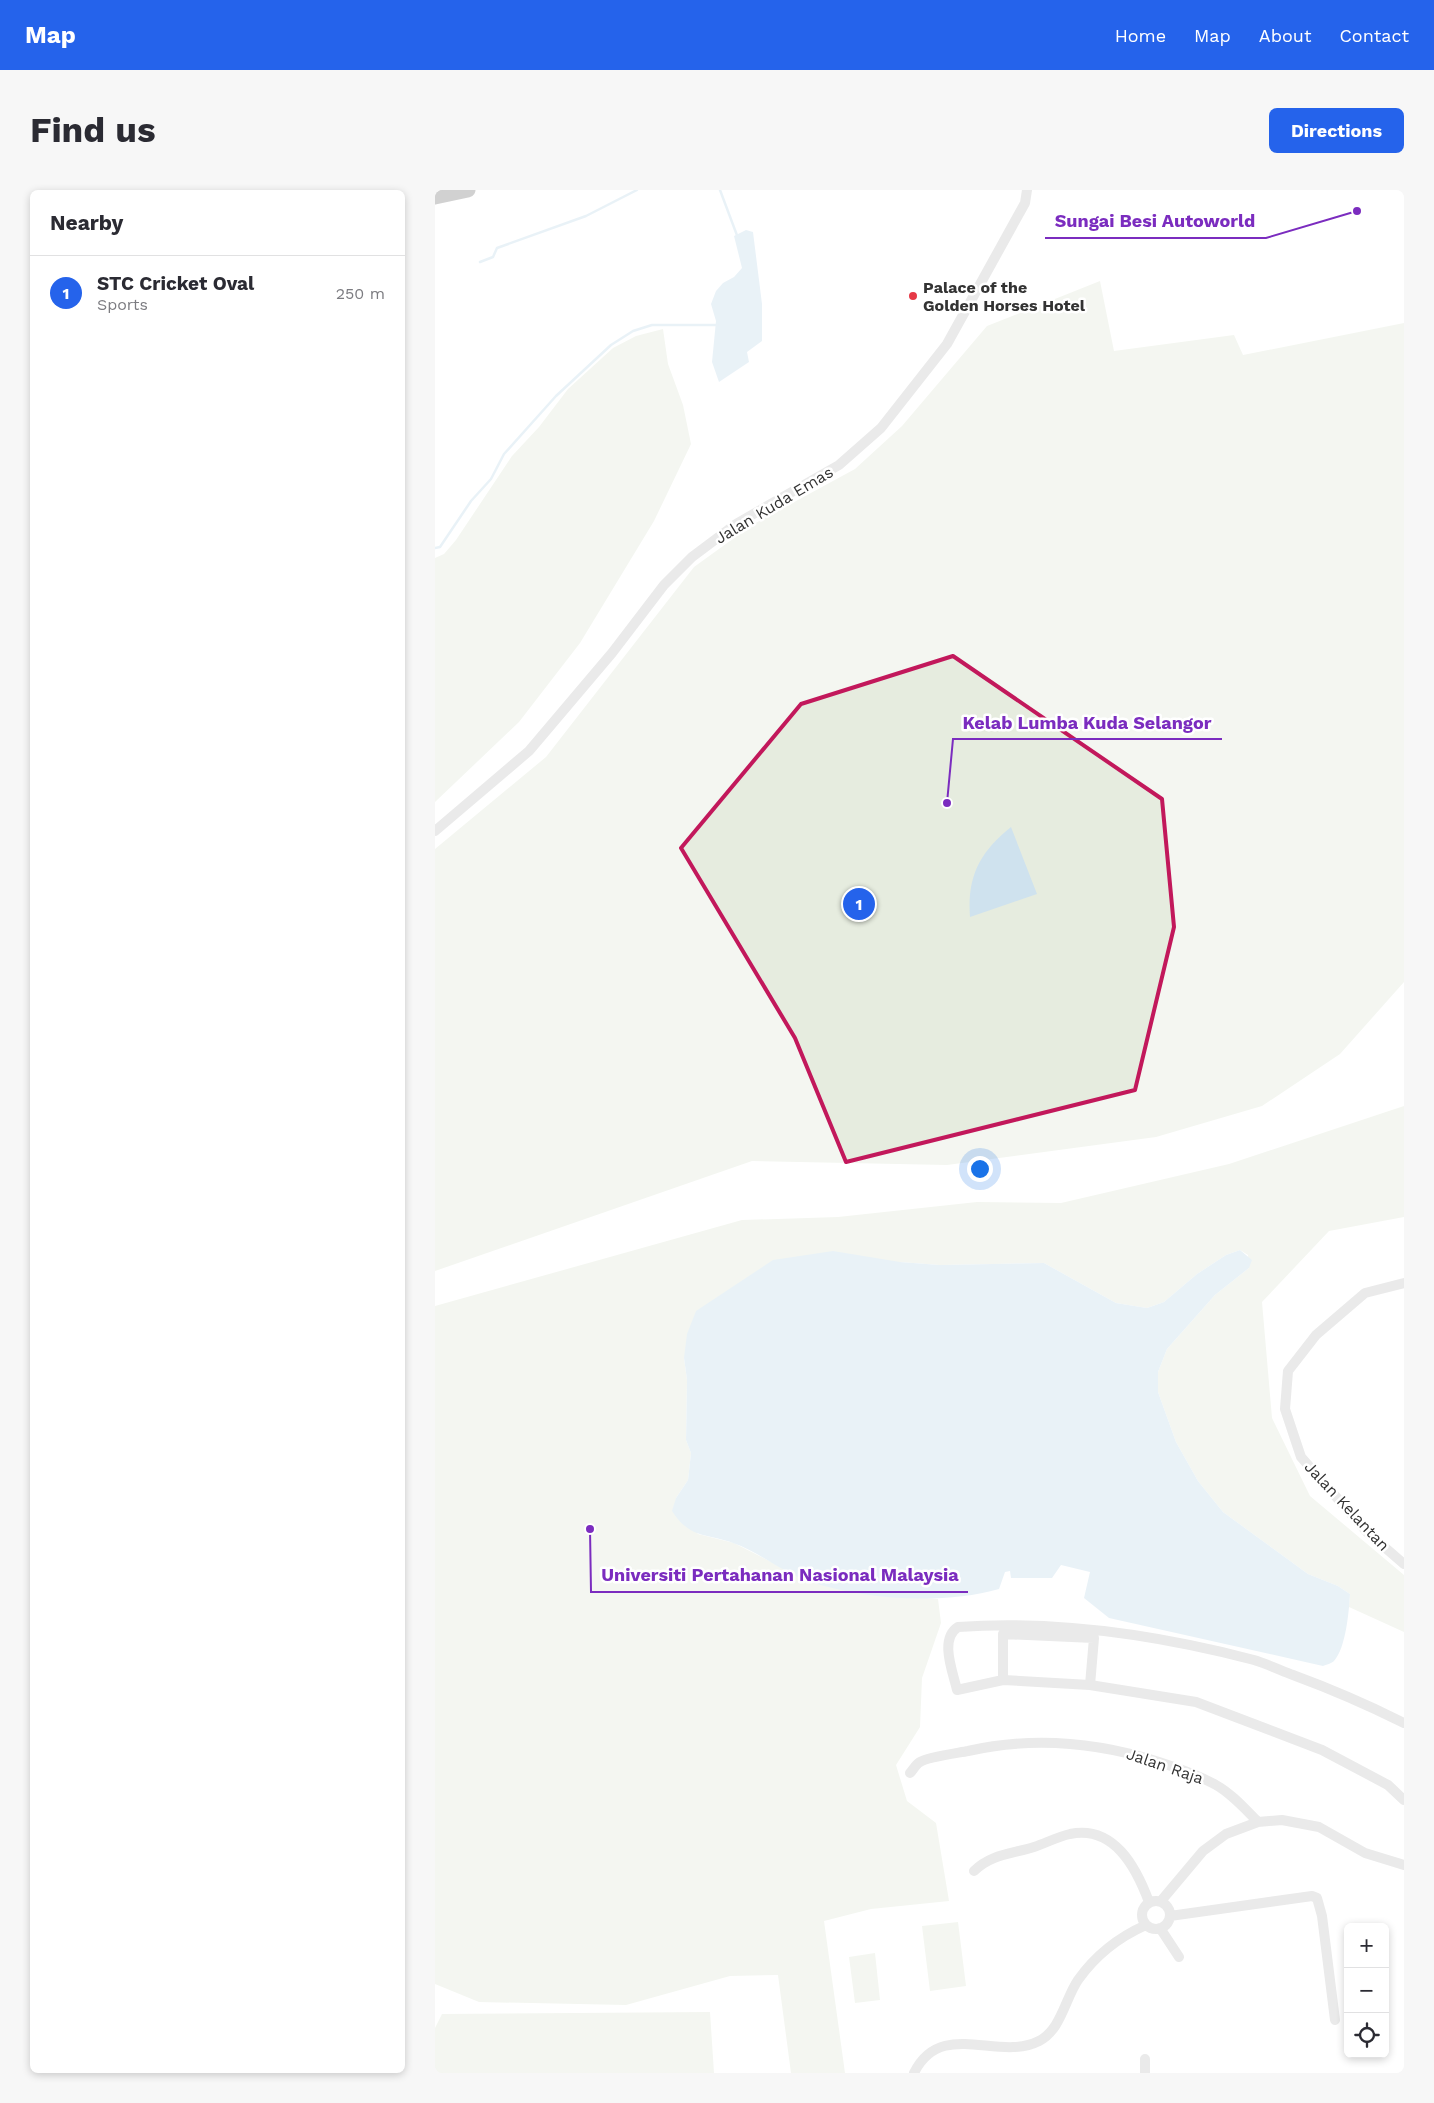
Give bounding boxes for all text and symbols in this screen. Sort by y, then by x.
text: Map [25,21,76,49]
text: Home [1115,25,1166,46]
text: Map [1194,25,1231,46]
text: About [1259,25,1311,46]
text: Contact [1339,25,1409,46]
button: Directions [1269,108,1404,153]
text: Find us [30,109,156,151]
callout: Sungai Besi Autoworld [1045,205,1266,238]
text: Nearby [50,210,123,235]
text: Sungai Besi Autoworld [1055,210,1255,231]
text: STC Cricket Oval [97,272,254,295]
place label: Palace of the Golden Horses Hotel [923,278,1086,315]
text: 1 [63,284,69,303]
text: 250 m [336,284,385,303]
marker: Palace of the Golden Horses Hotel [907,290,919,302]
text: Sports [97,295,148,314]
street label: Jalan Kuda Emas [712,462,836,548]
callout: Kelab Lumba Kuda Selangor [953,706,1222,739]
text: Kelab Lumba Kuda Selangor [963,712,1212,733]
pin: 1 [843,885,875,923]
your location [967,1156,993,1182]
street label: Jalan Kelantan [1301,1457,1393,1555]
callout: Universiti Pertahanan Nasional Malaysia [591,1559,968,1592]
text: Universiti Pertahanan Nasional Malaysia [601,1564,959,1585]
street label: Jalan Raja [1124,1744,1206,1788]
map controls [1344,1923,1389,2058]
button: + [1344,1923,1389,1968]
button: − [1344,1968,1389,2013]
button: locate [1344,2013,1389,2058]

